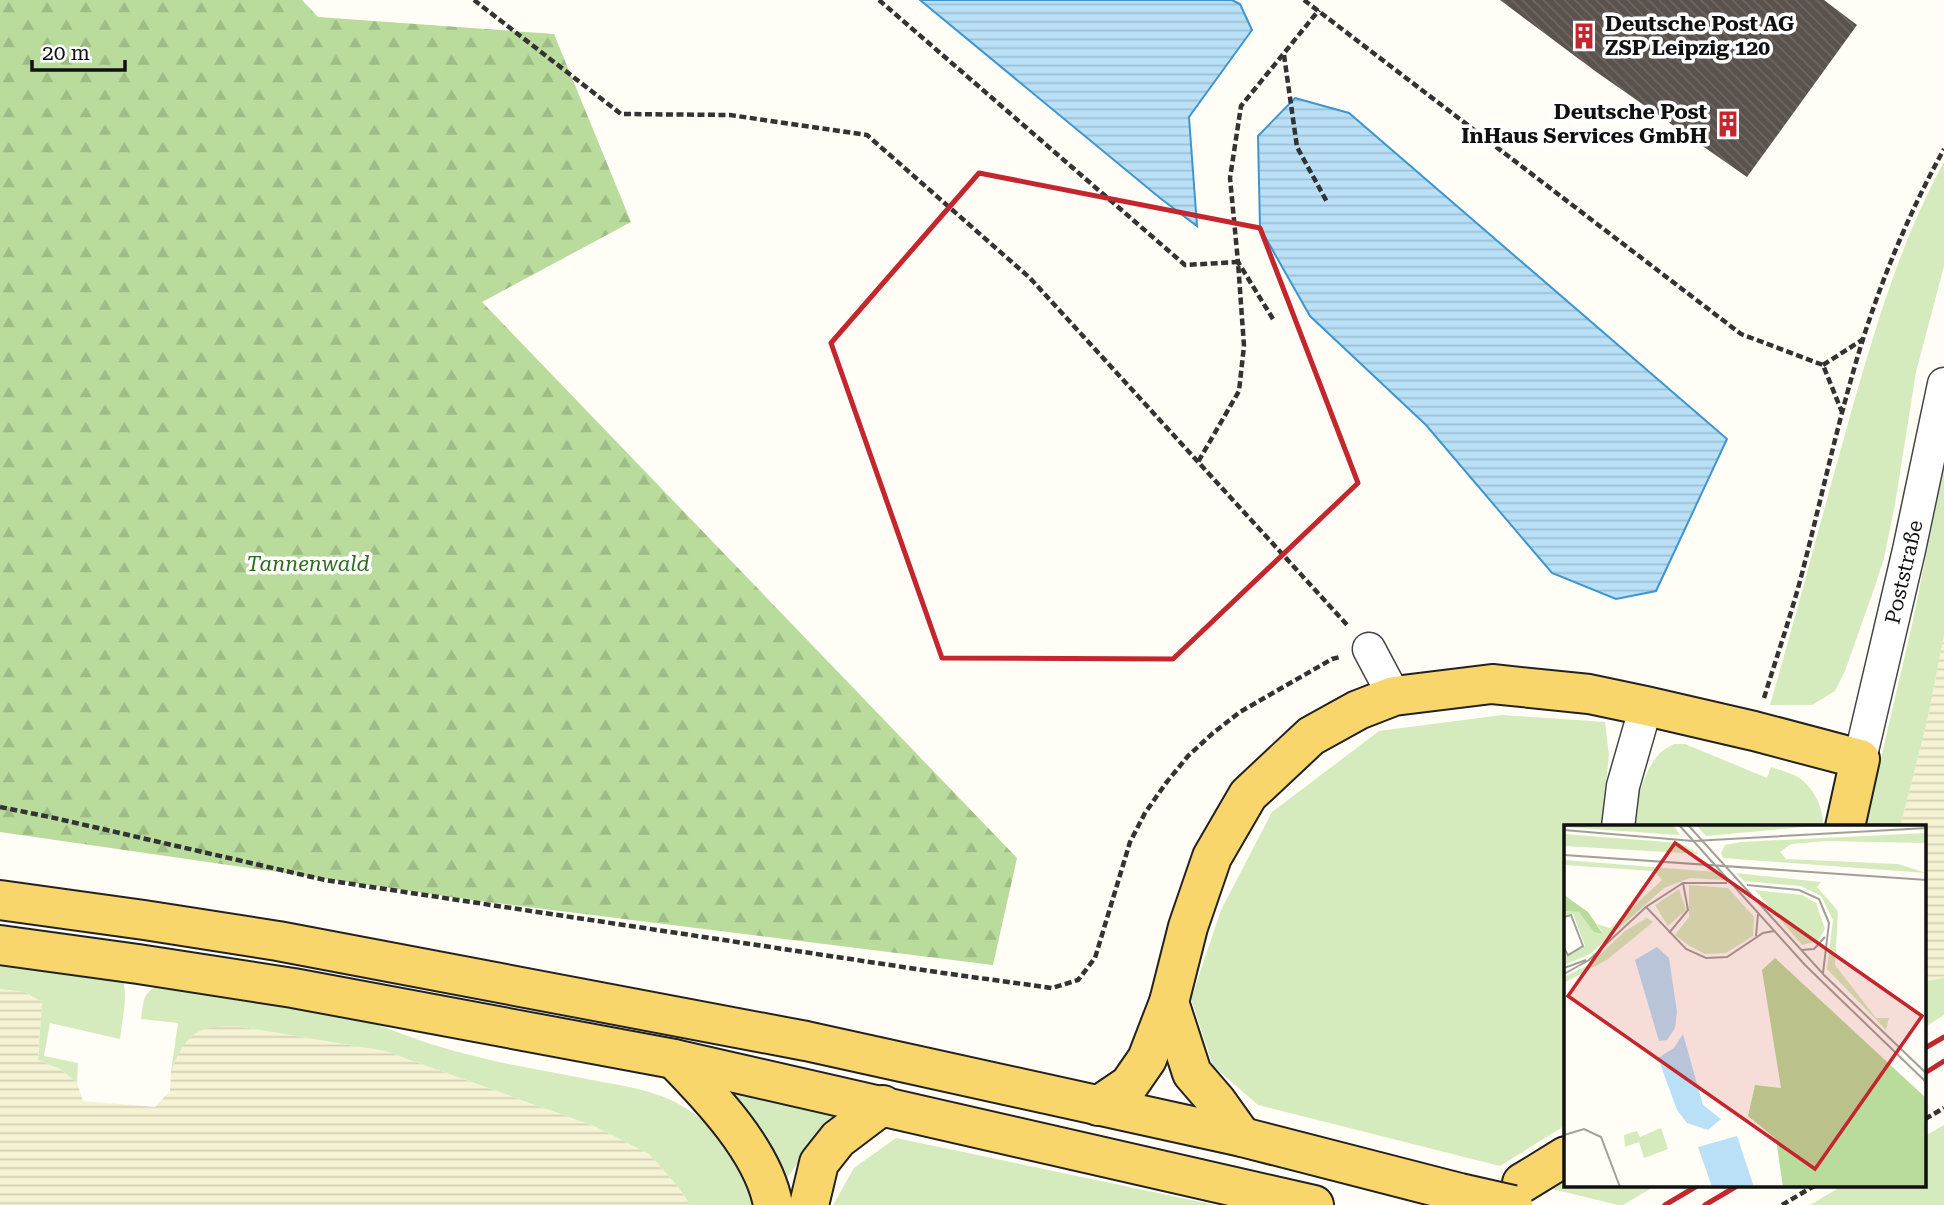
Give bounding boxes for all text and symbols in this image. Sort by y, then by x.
place label: Deutsche Post AG ZSP Leipzig 120 [1605,12,1794,60]
building icon: Deutsche Post AG ZSP Leipzig 120 [1569,21,1599,51]
scale bar [32,28,124,72]
text: 20 m [42,41,90,65]
place label: Deutsche Post InHaus Services GmbH [1461,100,1707,148]
building icon: Deutsche Post InHaus Services GmbH [1713,109,1743,139]
street label: Poststraße [1880,518,1928,626]
park label: Tannenwald [246,552,370,576]
inset map [1564,825,1926,1188]

